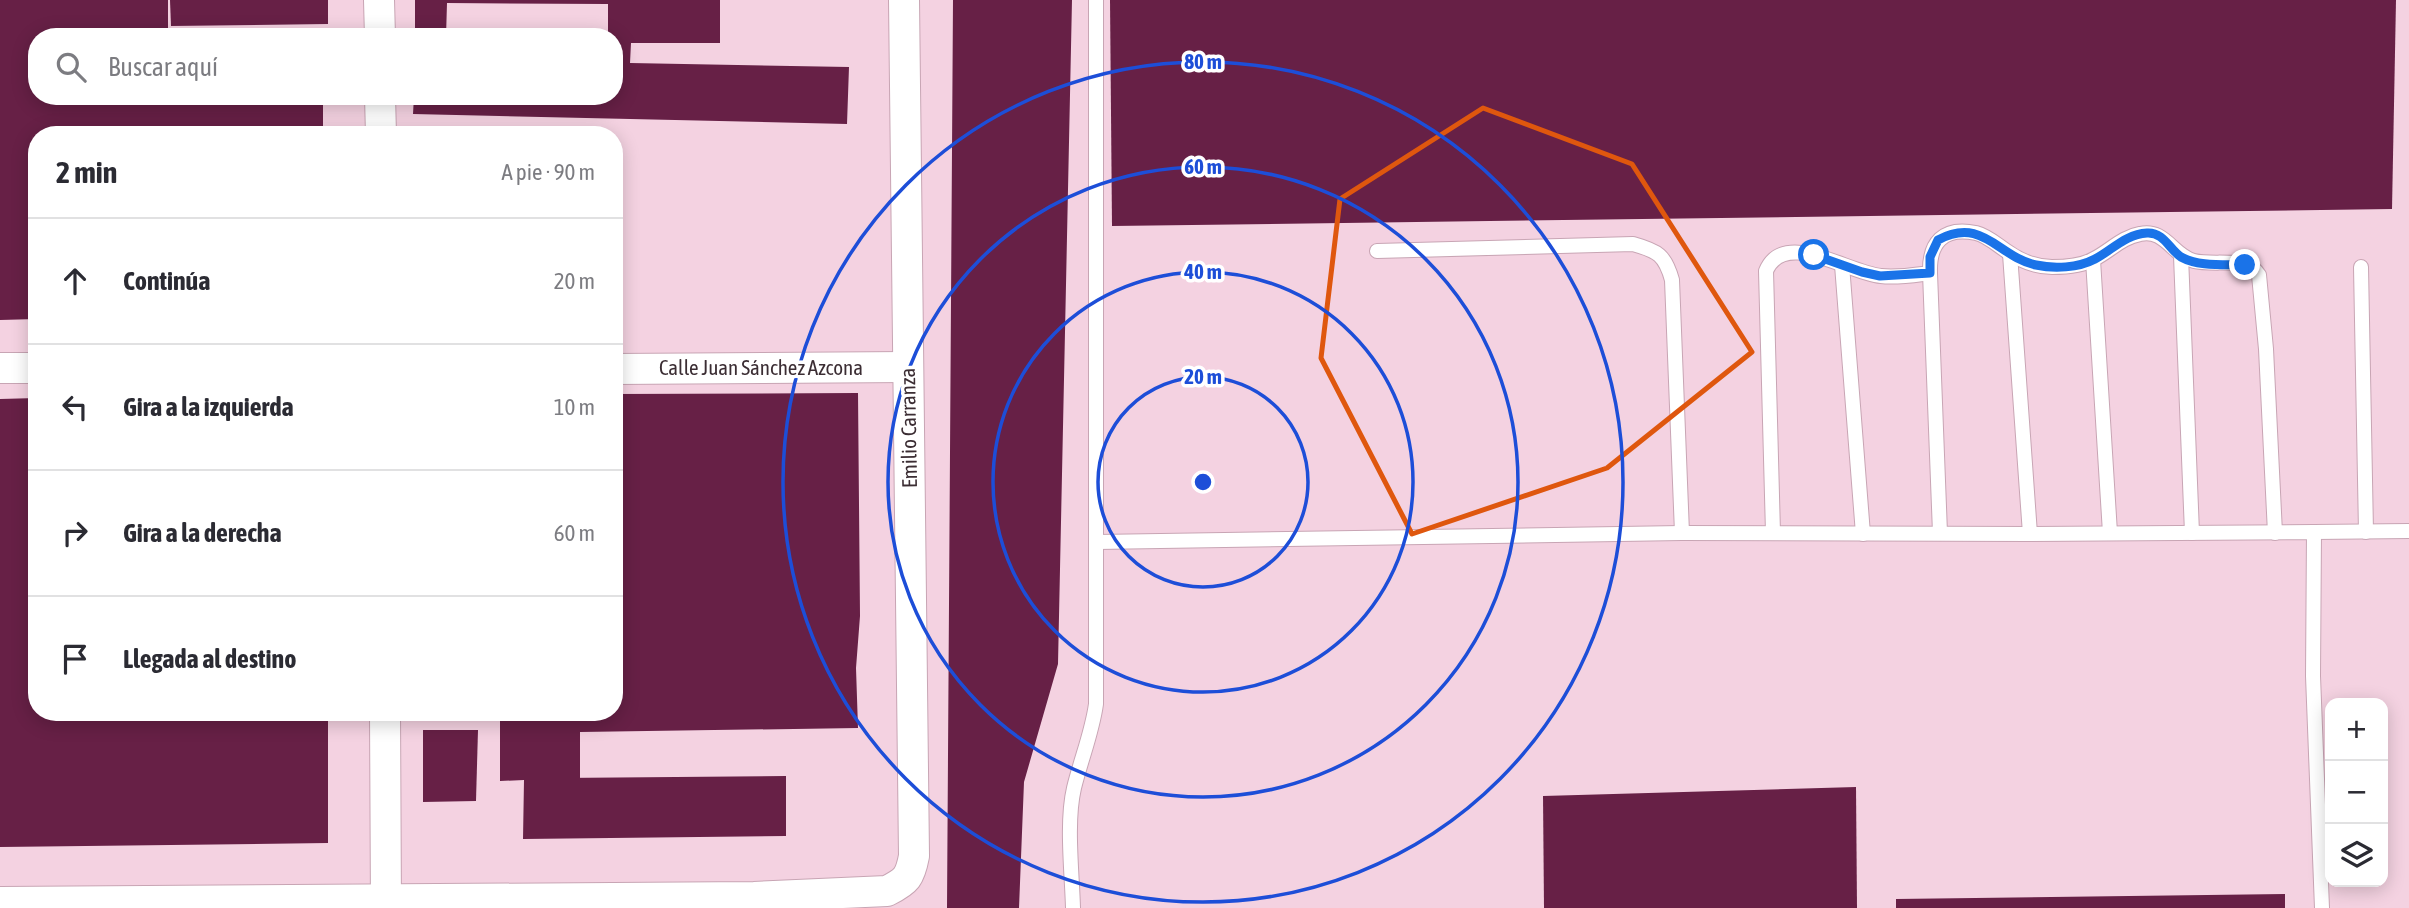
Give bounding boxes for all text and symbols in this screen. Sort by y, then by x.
search box [28,28,623,105]
icon: search [52,48,90,86]
text: 80 m [1184,49,1222,73]
text: Buscar aquí [108,52,218,82]
text: 60 m [1184,154,1222,178]
text: 2 min [56,155,117,189]
text: A pie · 90 m [501,159,595,185]
route start [1798,239,1829,270]
route end [2229,249,2260,280]
text: 40 m [1183,259,1222,283]
icon: ahead [56,262,94,300]
text: Continúa [123,266,210,296]
text: 20 m [554,268,595,294]
street label: Calle Juan Sánchez Azcona [659,355,863,379]
text: 20 m [1184,364,1222,388]
street label: Emilio Carranza [895,368,921,488]
icon: left [56,388,94,426]
text: Gira a la izquierda [123,392,294,422]
text: 10 m [554,394,595,420]
centre of rings [1191,470,1215,494]
icon: right [56,514,94,552]
text: Gira a la derecha [123,518,282,548]
text: 60 m [554,520,595,546]
icon: arrive [56,640,94,678]
text: Llegada al destino [123,644,296,674]
map controls [2325,698,2388,887]
button: + [2325,698,2388,761]
button: − [2325,761,2388,824]
button: layers [2325,824,2388,887]

